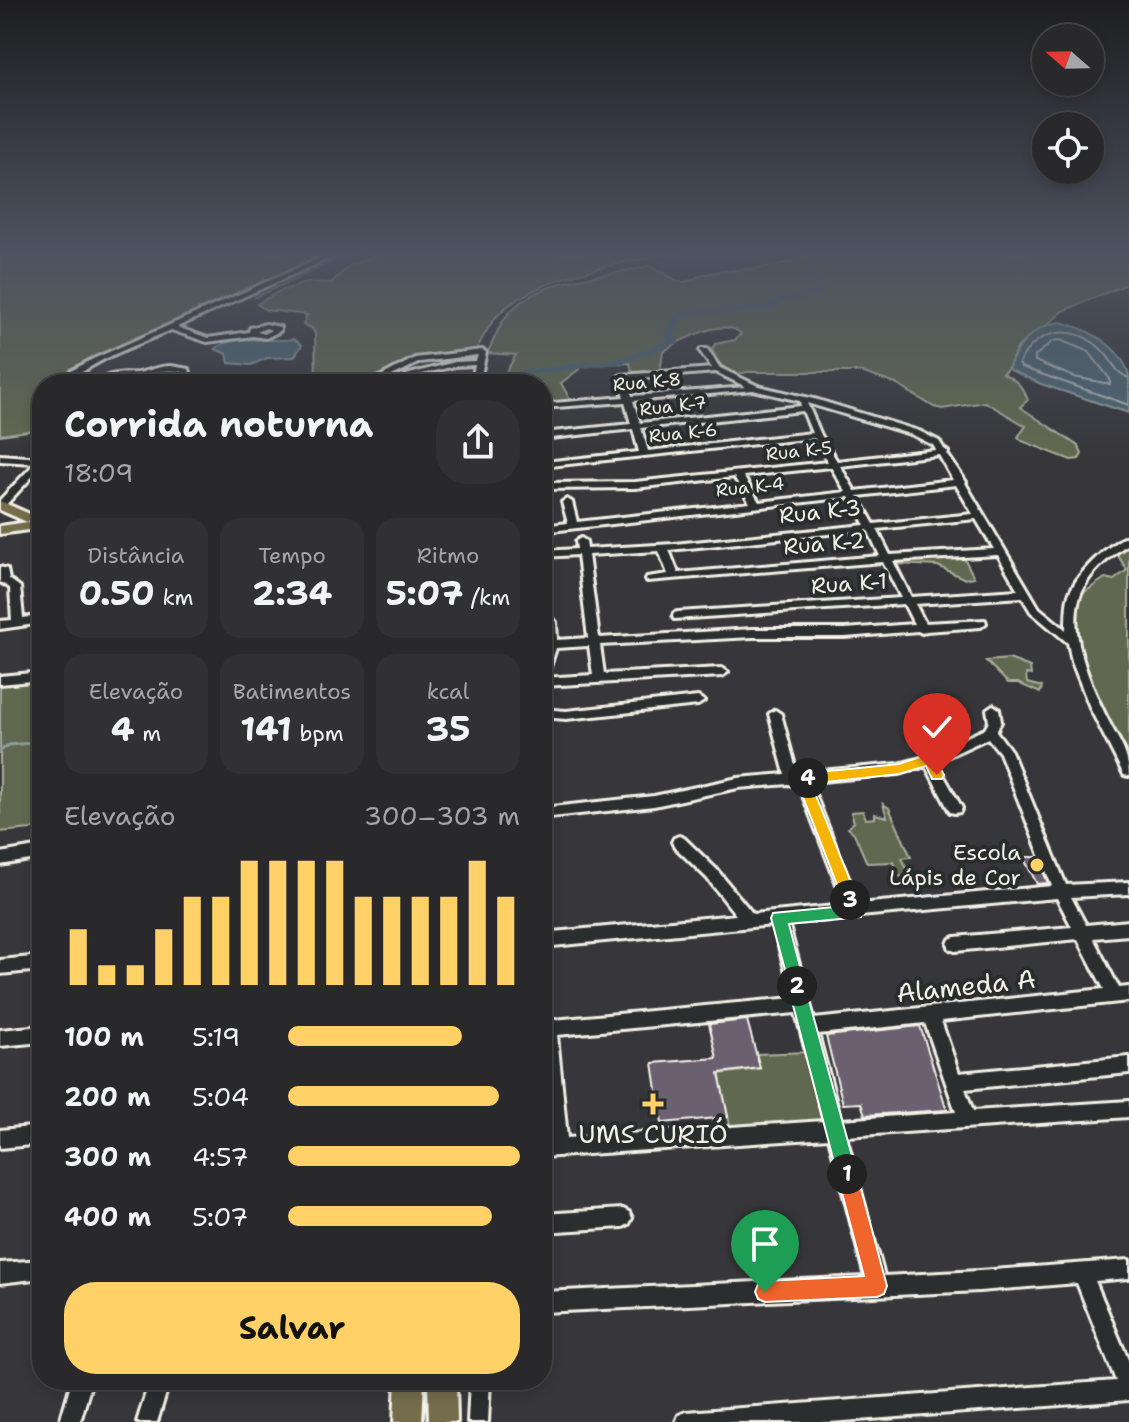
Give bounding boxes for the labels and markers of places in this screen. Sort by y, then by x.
pin [903,693,971,775]
pin: 4 [788,758,828,798]
place label: Escola Lápis de Cor [889,838,1021,892]
marker: Escola Lápis de Cor [1028,856,1046,874]
pin: 3 [830,880,870,920]
pin: 2 [777,966,817,1006]
marker: UMS CURIÓ [642,1093,664,1115]
place label: UMS CURIÓ [578,1116,728,1151]
pin: 1 [827,1154,867,1194]
pin [731,1210,799,1292]

